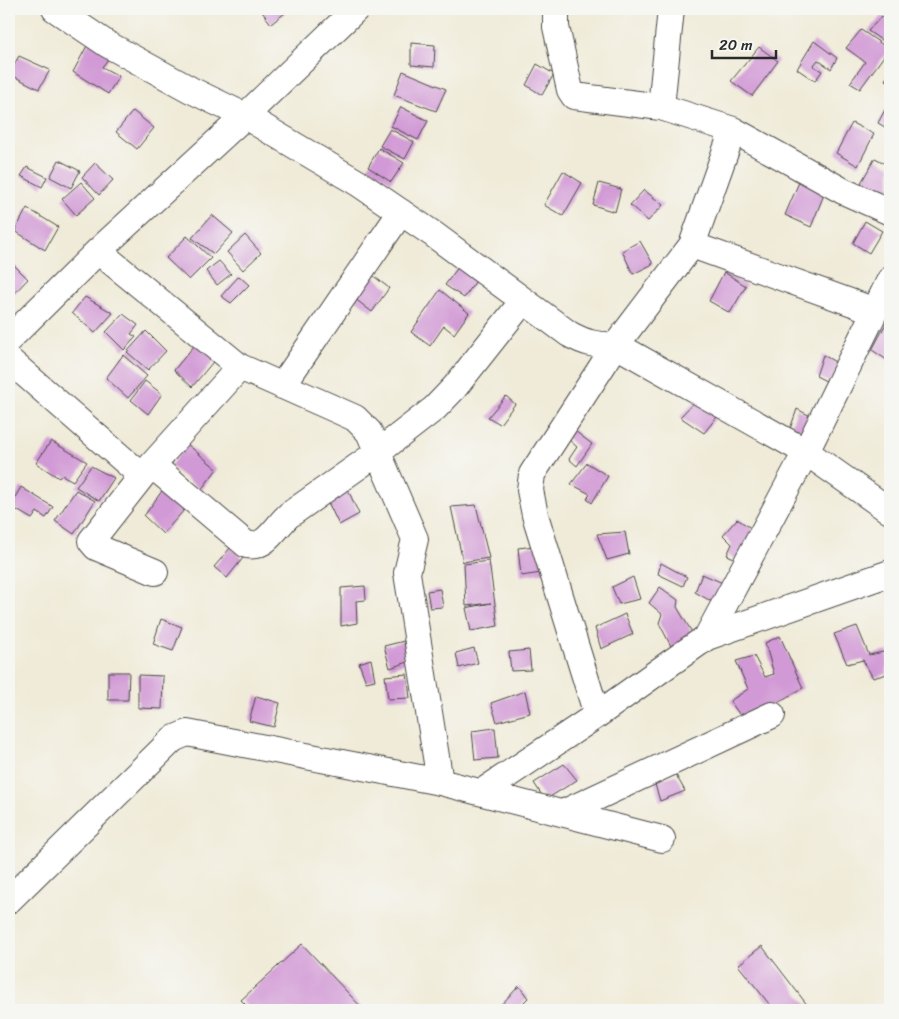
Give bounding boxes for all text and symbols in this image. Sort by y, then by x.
scale bar [712,28,775,60]
text: 20 m [719,32,753,58]

